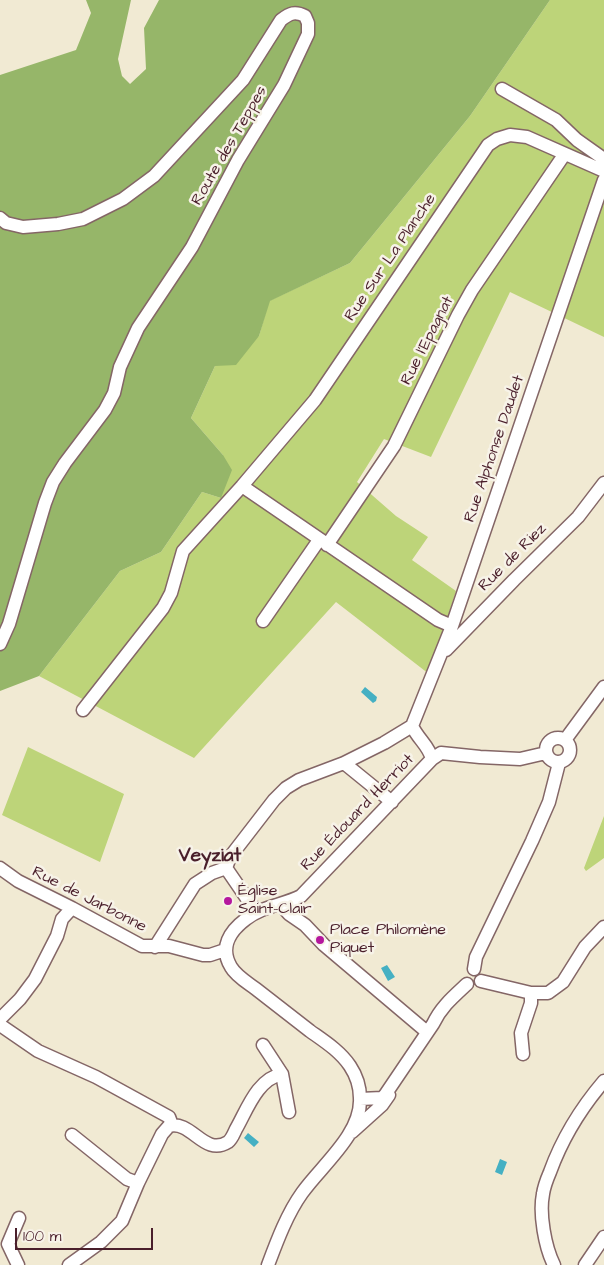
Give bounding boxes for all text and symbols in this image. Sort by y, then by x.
street label: Route des Teppes [188,83,272,209]
street label: Rue Sur La Planche [341,191,441,325]
street label: Rue l'Epagnat [397,293,459,389]
street label: Rue Alphonse Daudet [461,373,529,525]
street label: Rue de Riez [475,520,551,596]
street label: Rue Édouard Herriot [297,751,419,875]
district label: Veyziat [179,846,241,868]
street label: Rue de Jarbonne [29,863,149,937]
place label: Église Saint-Clair [238,882,312,920]
marker: Église Saint-Clair [222,895,234,907]
place label: Place Philomène Piquet [330,921,446,959]
marker: Place Philomène Piquet [314,934,326,946]
scale bar [18,1218,155,1250]
text: 100 m [23,1226,62,1247]

